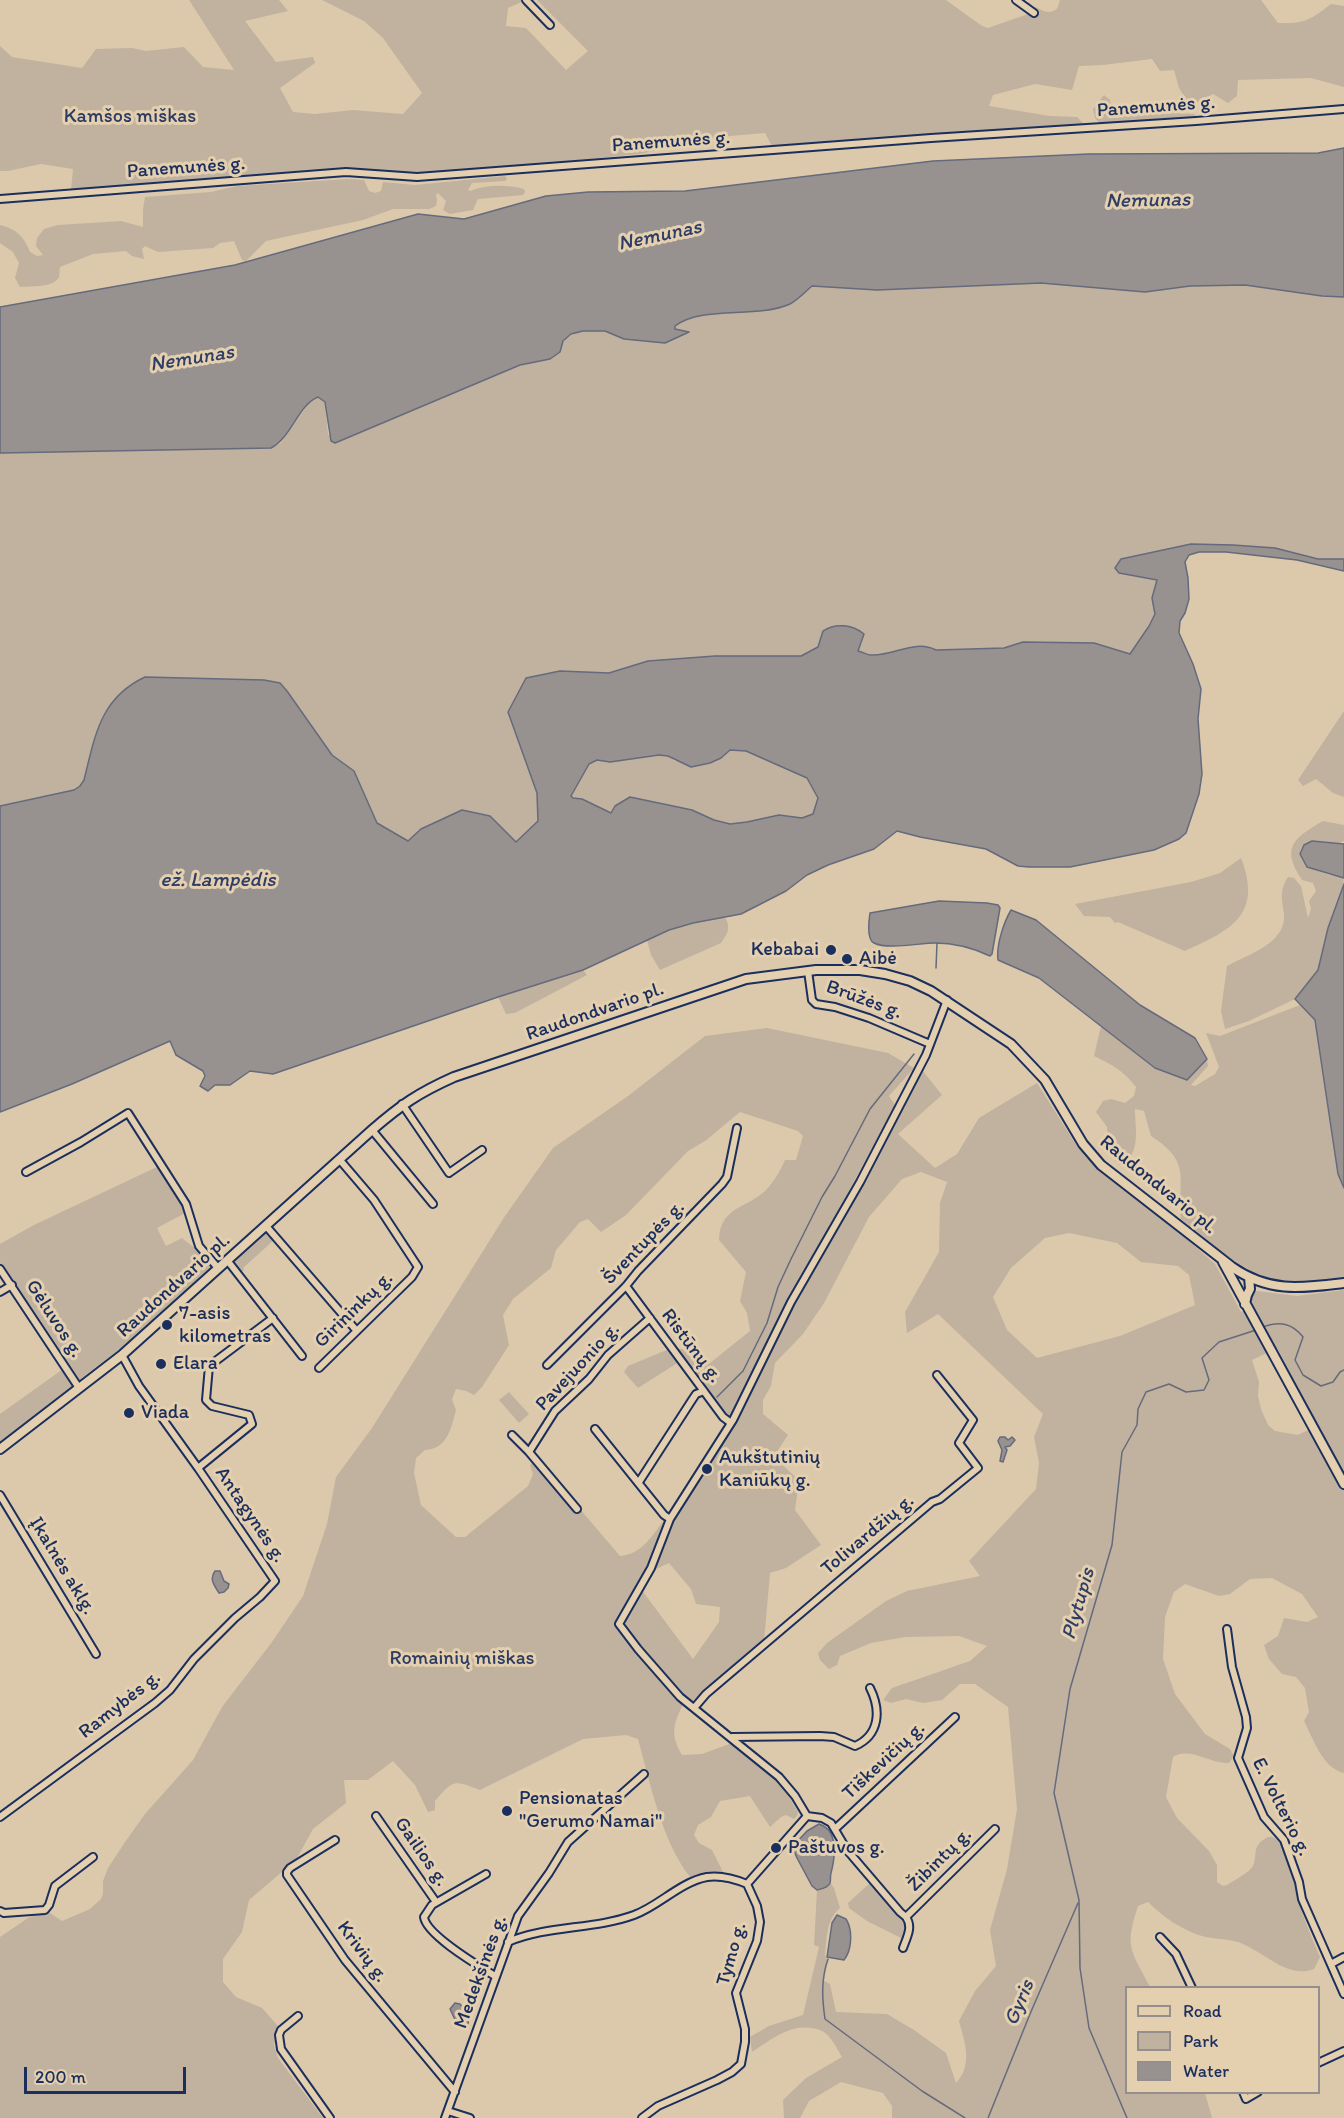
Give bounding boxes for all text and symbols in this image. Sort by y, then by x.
street label: Panemunės g. [1096,91,1216,123]
park label: Kamšos miškas [64,105,196,129]
street label: Panemunės g. [611,126,731,158]
street label: Panemunės g. [126,152,246,184]
water label: Nemunas [1105,188,1191,214]
water label: Nemunas [616,215,704,257]
water label: Nemunas [148,340,236,378]
water label: ež. Lampėdis [160,868,276,894]
place label: Kebabai [751,938,819,962]
marker: Kebabai [824,943,838,957]
place label: Aibė [859,947,897,971]
marker: Aibė [840,952,854,966]
street label: Brūžės g. [823,975,905,1025]
street label: Raudondvario pl. [523,977,667,1047]
street label: Raudondvario pl. [1094,1130,1222,1240]
street label: Šventupės g. [598,1196,690,1290]
street label: Raudondvario pl. [112,1229,236,1343]
street label: Girininkų g. [310,1267,398,1353]
street label: Gėluvos g. [20,1275,88,1363]
place label: 7-asis kilometras [179,1302,271,1349]
street label: Ristūnų g. [655,1304,727,1388]
marker: 7-asis kilometras [160,1318,174,1332]
street label: Pavejuonio g. [531,1318,625,1416]
place label: Elara [173,1352,217,1376]
marker: Elara [154,1357,168,1371]
place label: Viada [141,1401,189,1425]
marker: Viada [122,1406,136,1420]
place label: Aukštutinių Kaniūkų g. [719,1446,820,1493]
street label: Antagynės g. [209,1462,291,1568]
marker: Aukštutinių Kaniūkų g. [700,1462,714,1476]
street label: Tolivardžių g. [817,1489,919,1581]
street label: Įkalnės aklg. [23,1513,101,1619]
water label: Plytupis [1057,1565,1101,1643]
park label: Romainių miškas [389,1647,535,1671]
street label: Ramybės g. [74,1666,166,1744]
street label: Tiškevičių g. [838,1717,930,1805]
street label: E. Volterio g. [1246,1754,1316,1860]
place label: Pensionatas "Gerumo Namai" [519,1787,662,1834]
marker: Pensionatas "Gerumo Namai" [500,1804,514,1818]
street label: Gailios g. [389,1813,453,1891]
street label: Žibintų g. [903,1823,977,1897]
place label: Paštuvos g. [788,1836,885,1860]
marker: Paštuvos g. [769,1841,783,1855]
street label: Medekšinės g. [449,1912,513,2032]
street label: Krivių g. [331,1917,393,1987]
street label: Tymo g. [712,1920,752,1988]
water label: Gyris [999,1976,1041,2030]
legend [1125,1986,1320,2094]
text: Road [1183,2000,1222,2022]
text: Park [1183,2030,1218,2052]
scale bar [27,2055,189,2093]
text: Water [1183,2060,1229,2082]
text: 200 m [35,2066,86,2088]

